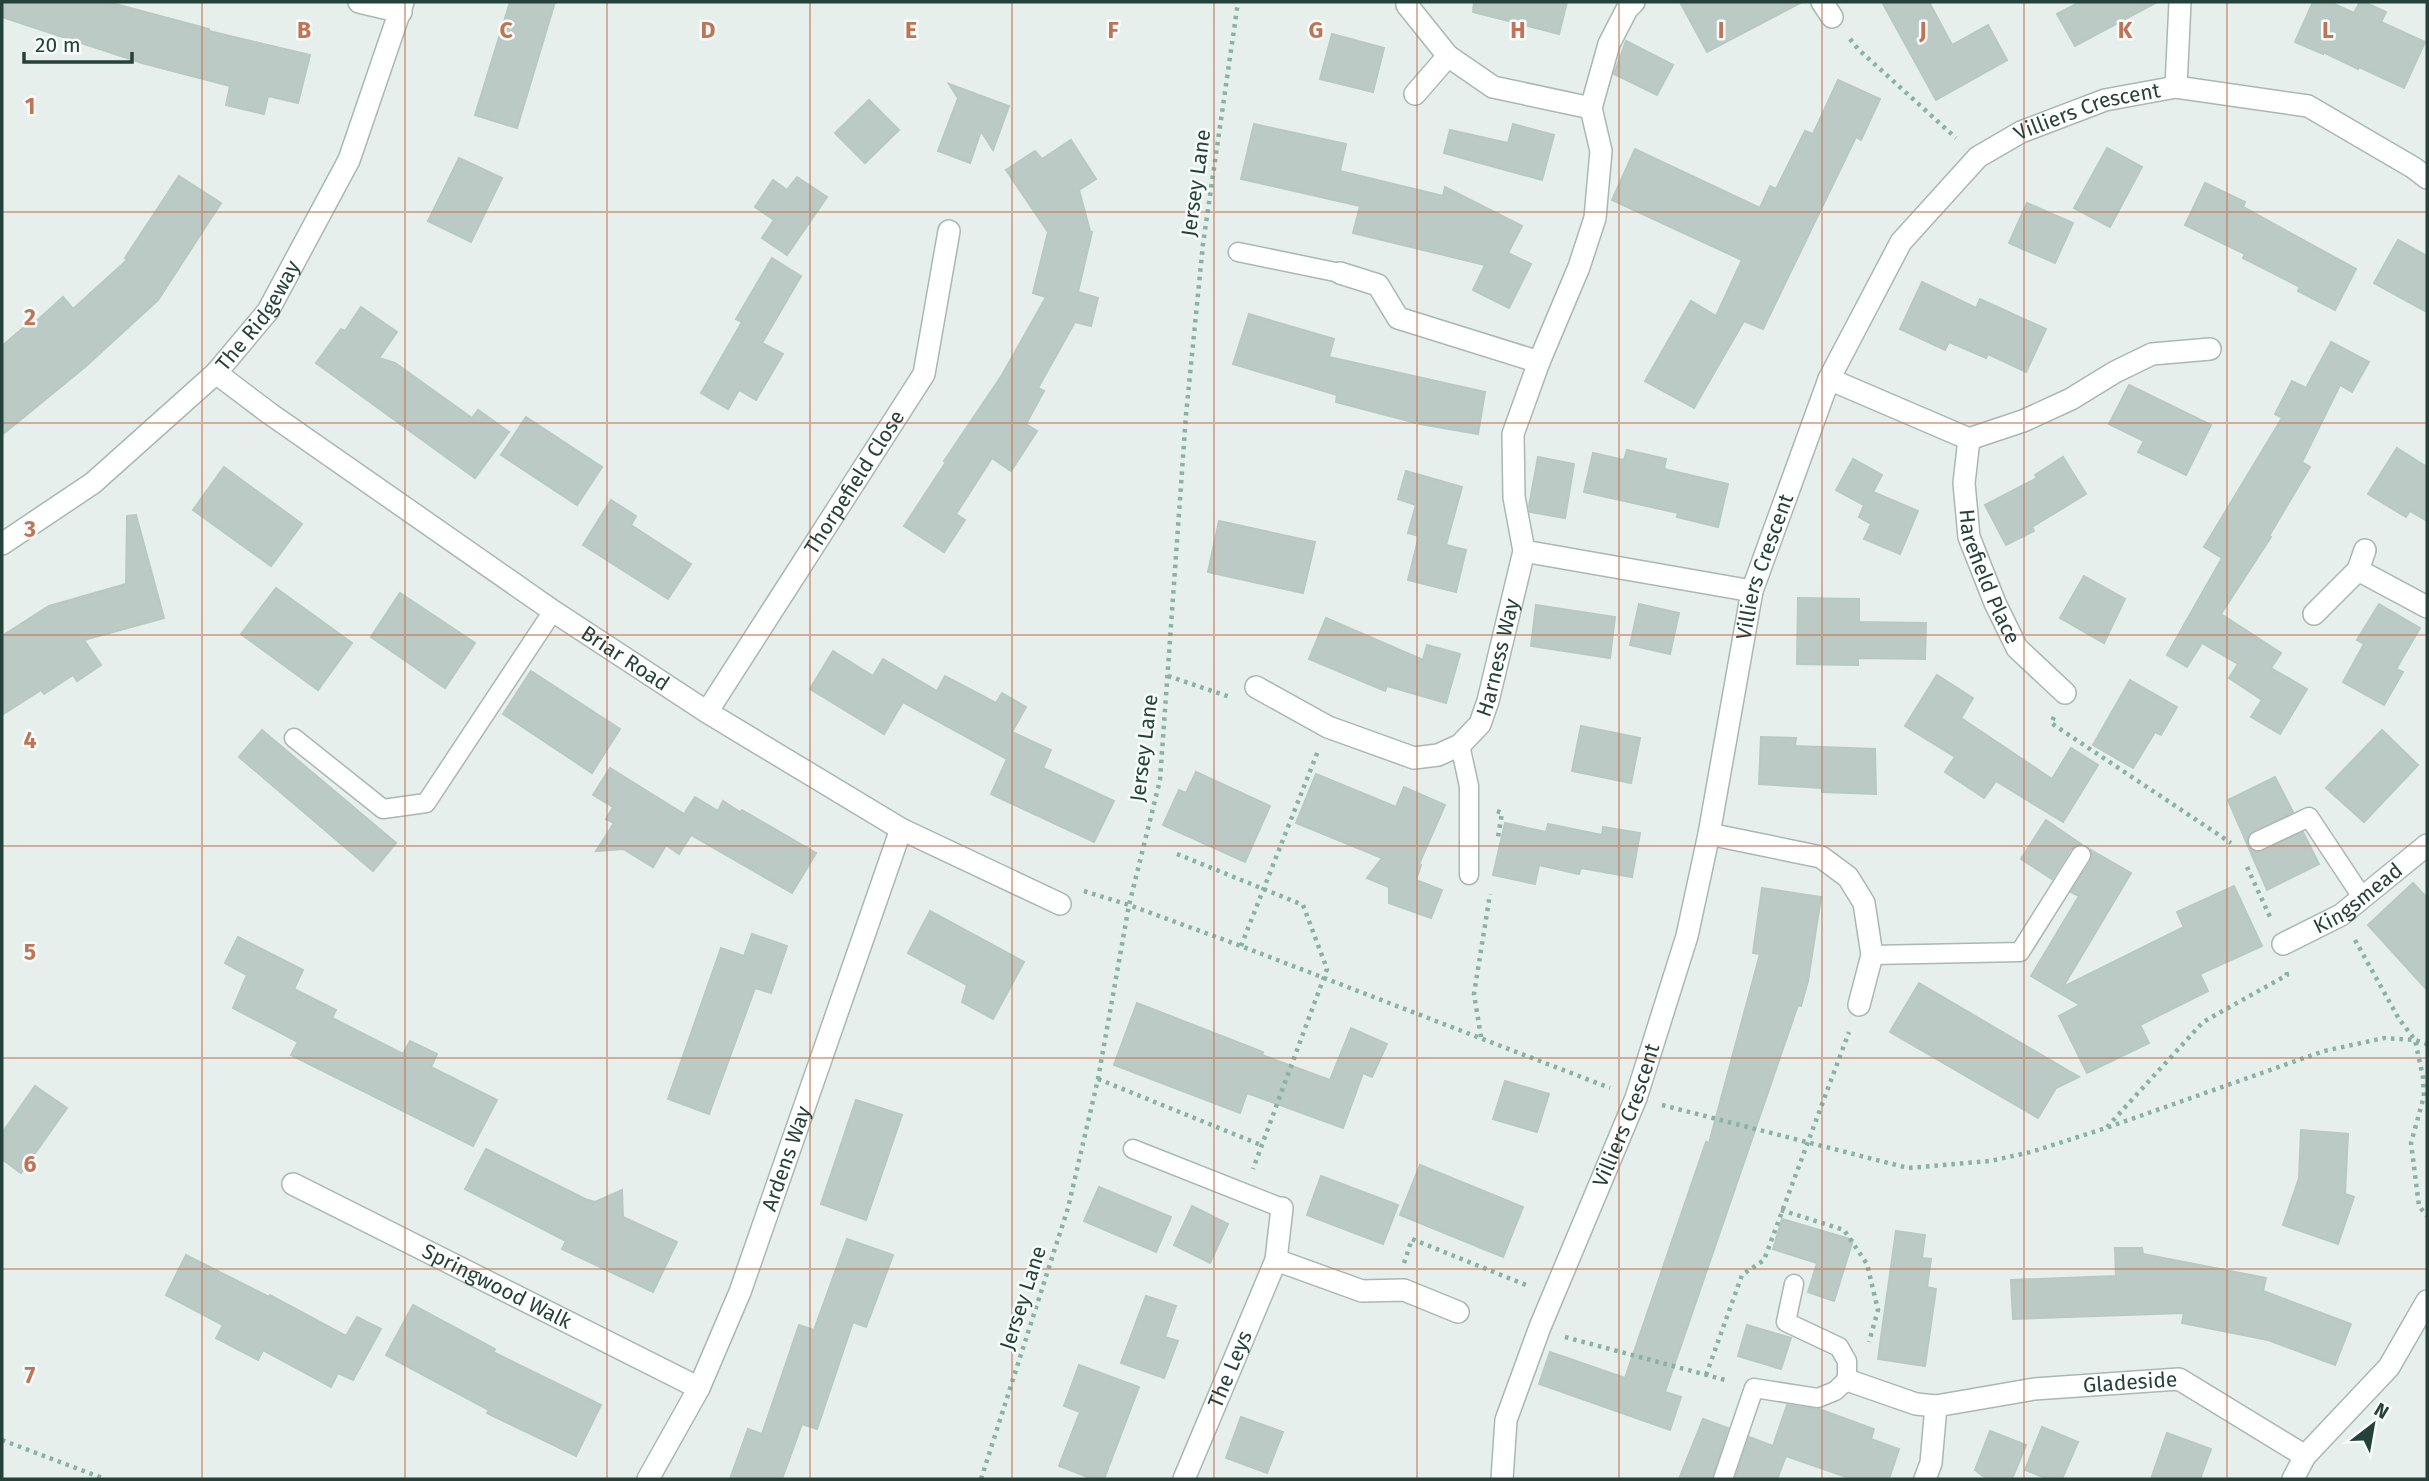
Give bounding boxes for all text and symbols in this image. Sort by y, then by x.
text: B [297,16,311,44]
text: C [499,16,513,44]
text: D [701,16,716,44]
text: E [905,16,917,44]
text: F [1107,16,1119,44]
text: G [1309,16,1323,44]
text: H [1510,16,1526,44]
text: I [1718,16,1724,44]
text: J [1918,16,1927,44]
text: K [2118,16,2133,44]
text: L [2322,16,2334,44]
scale bar [24,21,133,65]
text: 20 m [35,32,81,58]
street label: Villiers Crescent [2009,77,2163,146]
text: 1 [25,92,35,120]
street label: Jersey Lane [1176,128,1216,238]
street label: The Ridgeway [210,255,306,376]
text: 2 [24,303,36,331]
street label: Thorpefield Close [799,405,910,559]
street label: Villiers Crescent [1731,490,1799,642]
street label: Harefield Place [1953,508,2026,648]
text: 3 [23,515,36,543]
street label: Harness Way [1471,595,1525,720]
street label: Briar Road [576,620,674,697]
street label: Jersey Lane [1125,693,1163,803]
text: 4 [24,726,37,754]
street label: Kingsmead [2309,857,2408,940]
text: 5 [24,938,36,966]
street label: Villiers Crescent [1587,1040,1665,1191]
street label: Ardens Way [756,1102,817,1214]
text: 6 [24,1150,37,1178]
street label: Springwood Walk [418,1238,576,1335]
street label: Jersey Lane [994,1243,1052,1353]
street label: The Leys [1202,1327,1258,1412]
text: 7 [25,1361,36,1389]
street label: Gladeside [2082,1366,2178,1399]
north arrow [2338,1390,2408,1460]
text: N [2370,1398,2393,1424]

